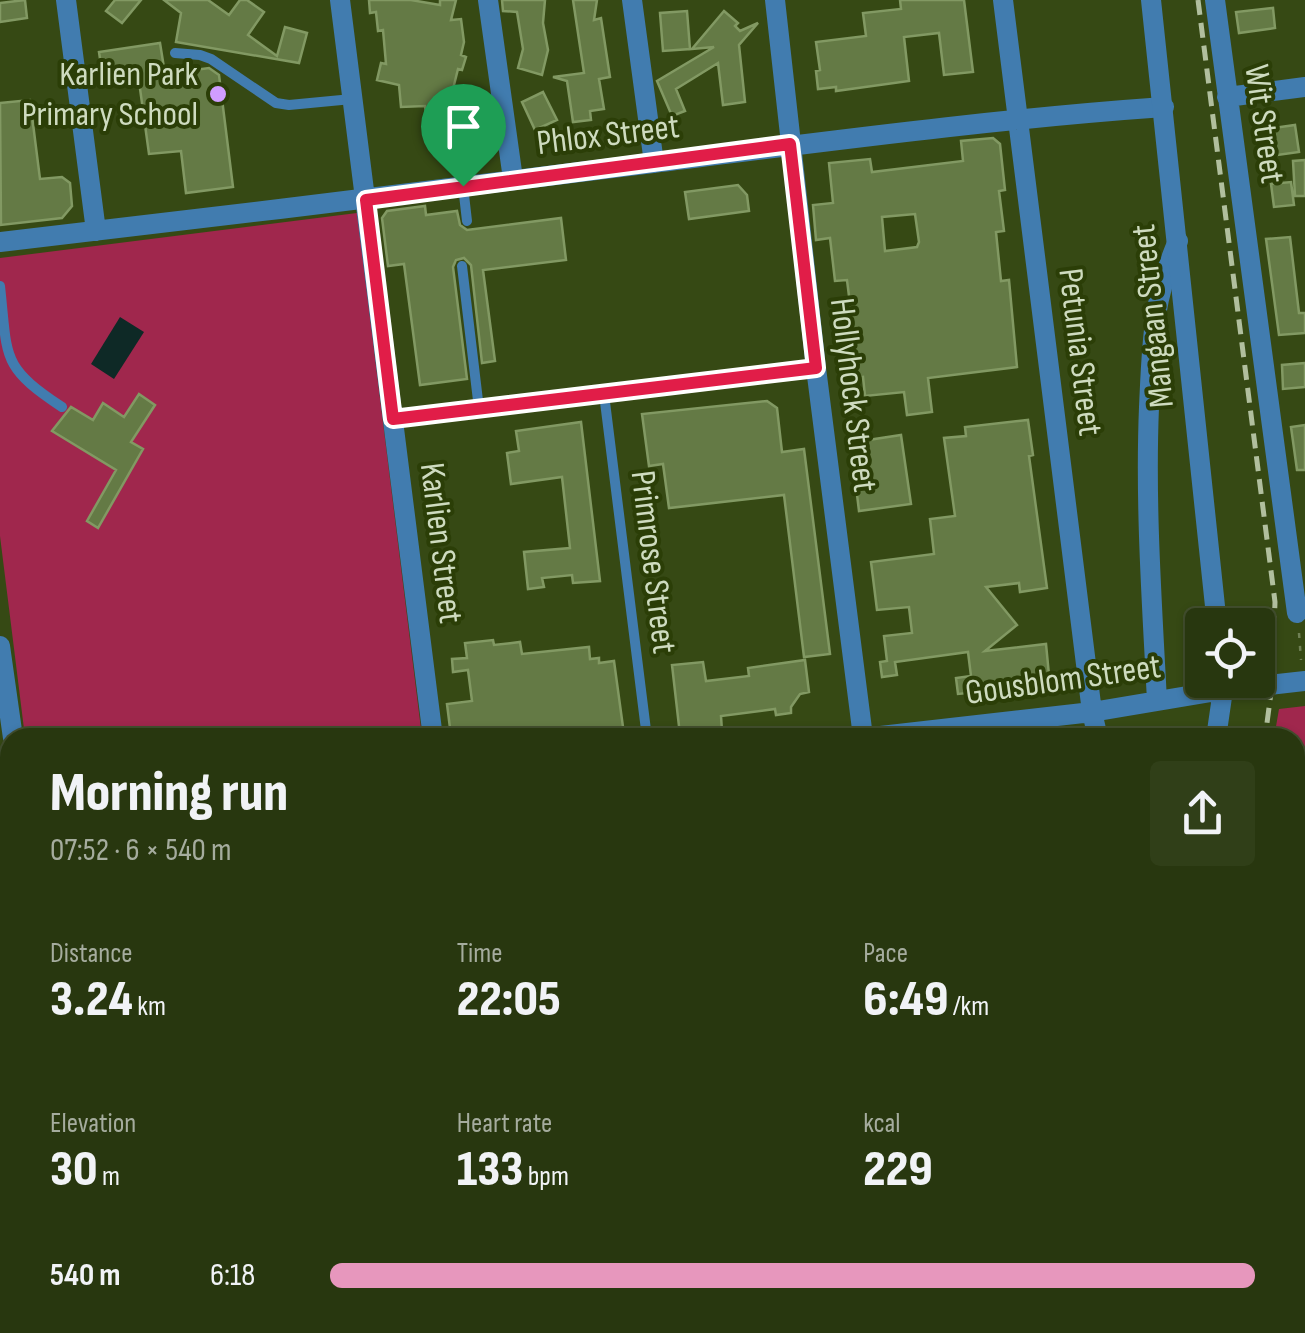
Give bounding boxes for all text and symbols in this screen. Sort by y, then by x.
place label: Karlien Park Primary School [22,53,199,136]
street label: Wit Street [1234,62,1294,186]
marker: Karlien Park Primary School [207,83,229,105]
pin [421,84,506,187]
icon: arrive [436,99,491,154]
street label: Phlox Street [534,105,682,165]
street label: Mangaan Street [1122,222,1184,410]
street label: Petunia Street [1048,266,1112,438]
street label: Hollyhock Street [820,296,886,494]
street label: Karlien Street [410,460,472,626]
street label: Primrose Street [620,468,686,656]
map controls [1185,608,1275,698]
button: locate [1185,608,1275,698]
street label: Gousblom Street [963,645,1163,715]
text: Morning run [50,760,288,827]
button: share [1150,761,1255,866]
text: 07:52 · 6 × 540 m [50,831,231,870]
text: Distance [50,937,133,970]
text: Time [457,937,502,970]
text: Pace [863,937,908,970]
text: 3.24 [50,970,133,1030]
text: 22:05 [457,970,561,1030]
text: 6:49 [863,970,948,1030]
text: km [133,990,166,1023]
text: /km [948,990,989,1023]
text: Elevation [50,1107,136,1140]
text: Heart rate [457,1107,552,1140]
text: kcal [863,1107,900,1140]
text: 30 [50,1140,98,1200]
text: 133 [457,1140,523,1200]
text: 229 [863,1140,933,1200]
text: m [98,1160,120,1193]
text: bpm [523,1160,569,1193]
text: 540 m [50,1256,120,1295]
text: 6:18 [210,1256,255,1295]

